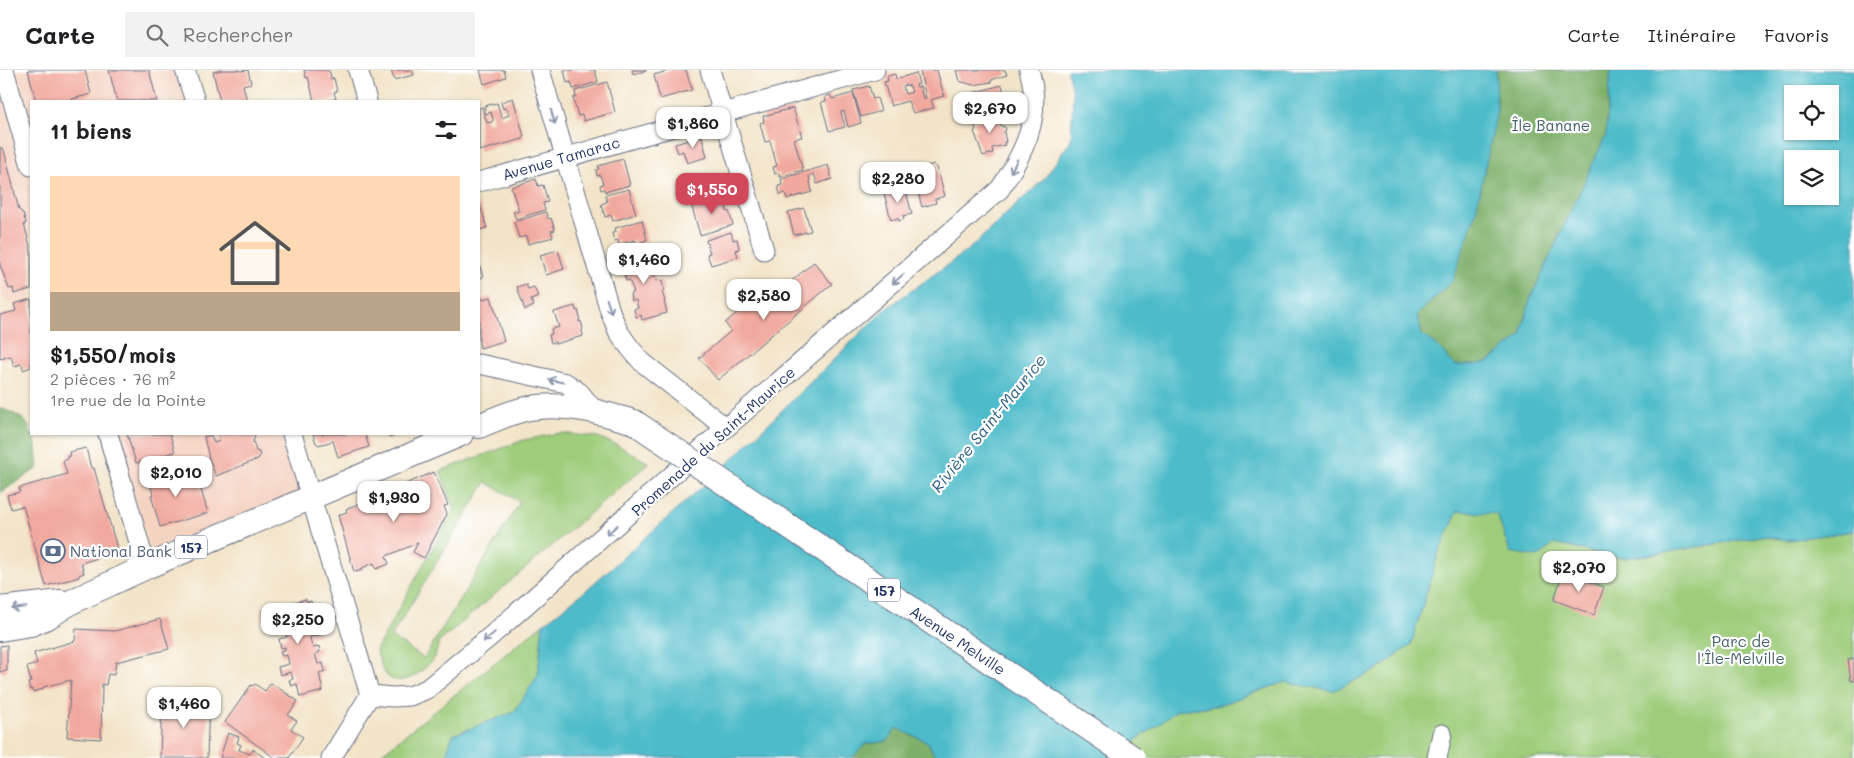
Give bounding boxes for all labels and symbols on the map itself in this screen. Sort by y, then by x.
pin: $2,670 [949,92,1031,134]
pin: $1,860 [652,106,734,149]
one-way arrow [549,108,559,124]
park label: Île Banane [1512,115,1590,135]
street label: Avenue Tamarac [500,132,622,184]
one-way arrow [1009,159,1019,174]
pin: $2,280 [857,162,939,204]
pin: $1,550 [671,172,753,215]
pin: $1,460 [603,242,685,285]
one-way arrow [892,273,905,284]
pin: $2,580 [723,278,805,321]
one-way arrow [604,298,614,314]
water label: Rivière Saint-Maurice [926,350,1050,496]
street label: Promenade du Saint-Maurice [627,362,799,520]
one-way arrow [548,376,564,385]
pin: $2,010 [135,456,217,498]
pin: $1,930 [353,480,435,523]
one-way arrow [605,524,618,536]
road number: 157 [175,536,207,558]
bank icon: National Bank [40,538,66,564]
place label: National Bank [70,541,172,561]
pin: $2,070 [1538,550,1620,593]
road number: 157 [868,578,900,602]
street label: Avenue Melville [906,601,1010,679]
pin: $2,250 [257,602,339,645]
one-way arrow [12,603,28,613]
one-way arrow [483,631,496,643]
park label: Parc de l'Île-Melville [1697,631,1785,668]
pin: $1,460 [143,686,225,729]

